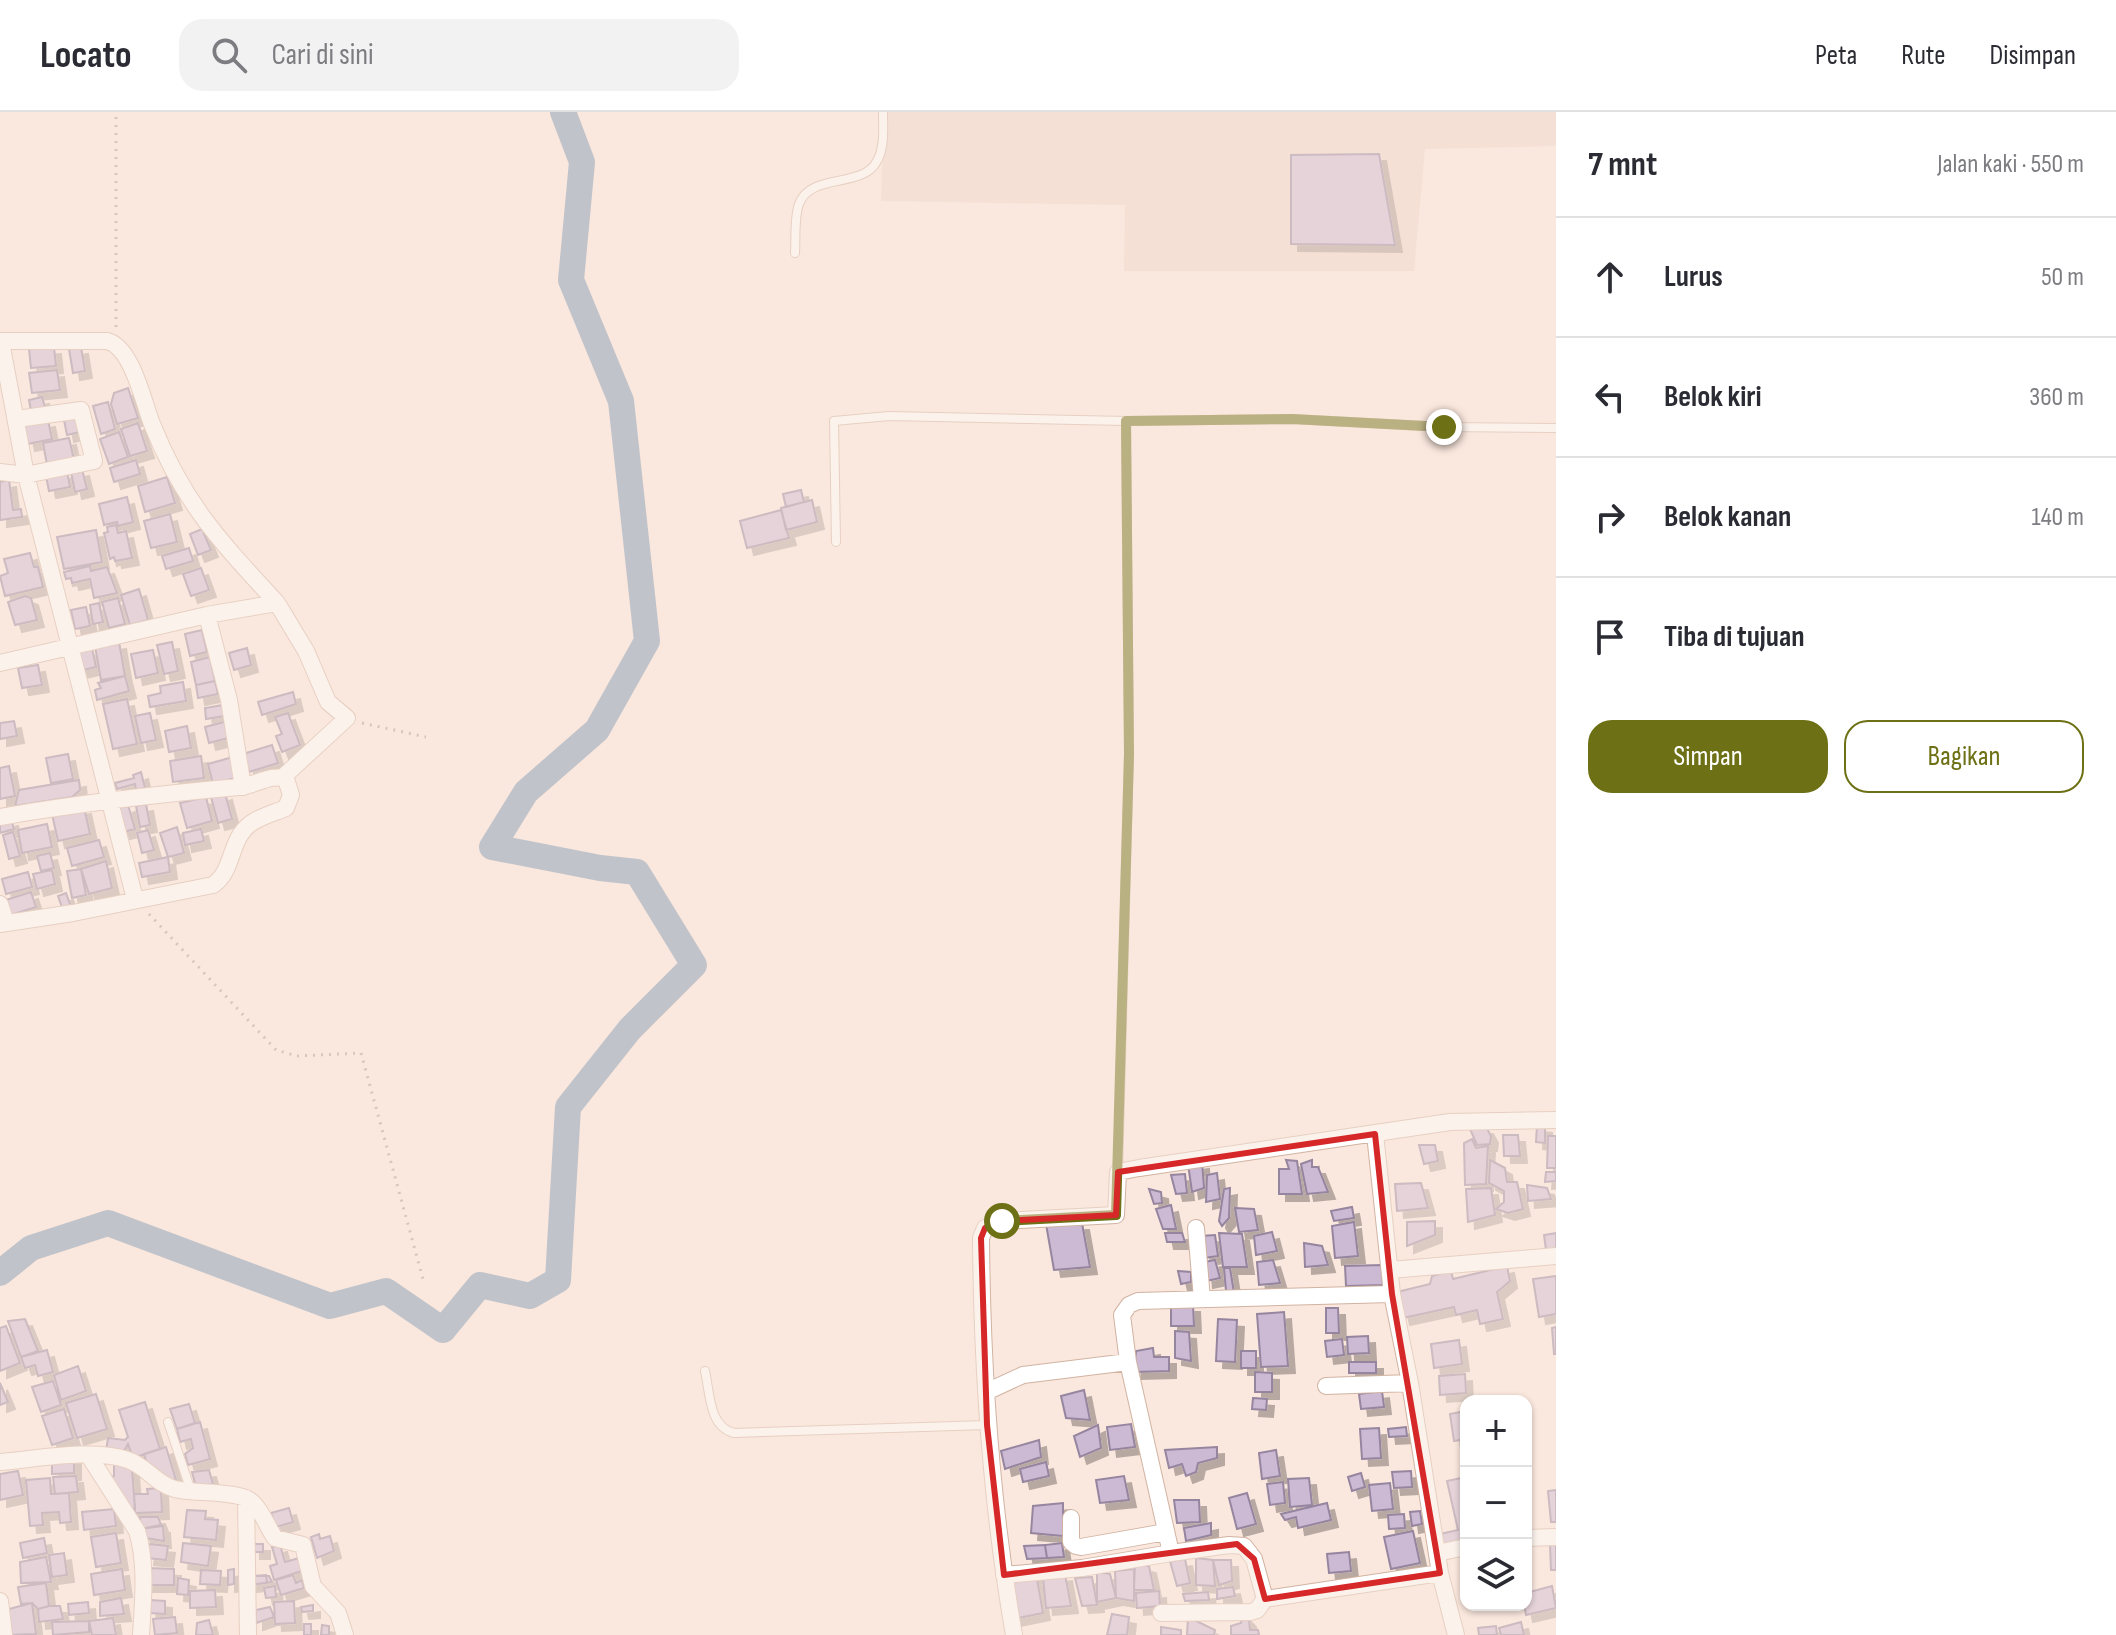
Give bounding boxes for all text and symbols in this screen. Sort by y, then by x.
search box [179,19,739,91]
text: Locato [40,33,131,78]
icon: search [207,33,251,77]
text: Cari di sini [271,37,374,73]
text: Peta [1815,39,1857,72]
text: Rute [1901,39,1945,72]
text: Disimpan [1989,39,2076,72]
text: 7 mnt [1588,144,1657,185]
text: Jalan kaki · 550 m [1937,149,2084,180]
icon: ahead [1588,255,1632,299]
text: Lurus [1664,259,1723,295]
text: 50 m [2041,262,2084,293]
icon: left [1588,375,1632,419]
text: Belok kiri [1664,379,1762,415]
text: 360 m [2029,382,2084,413]
route end [1426,409,1462,445]
icon: right [1588,495,1632,539]
text: Belok kanan [1664,499,1791,535]
text: 140 m [2032,502,2084,533]
icon: arrive [1588,615,1632,659]
text: Tiba di tujuan [1664,619,1805,655]
button: Simpan [1588,720,1828,793]
button: Bagikan [1844,720,2084,793]
route start [984,1203,1020,1239]
map controls [1460,1395,1532,1611]
button: + [1460,1395,1532,1467]
button: − [1460,1467,1532,1539]
button: layers [1460,1539,1532,1611]

